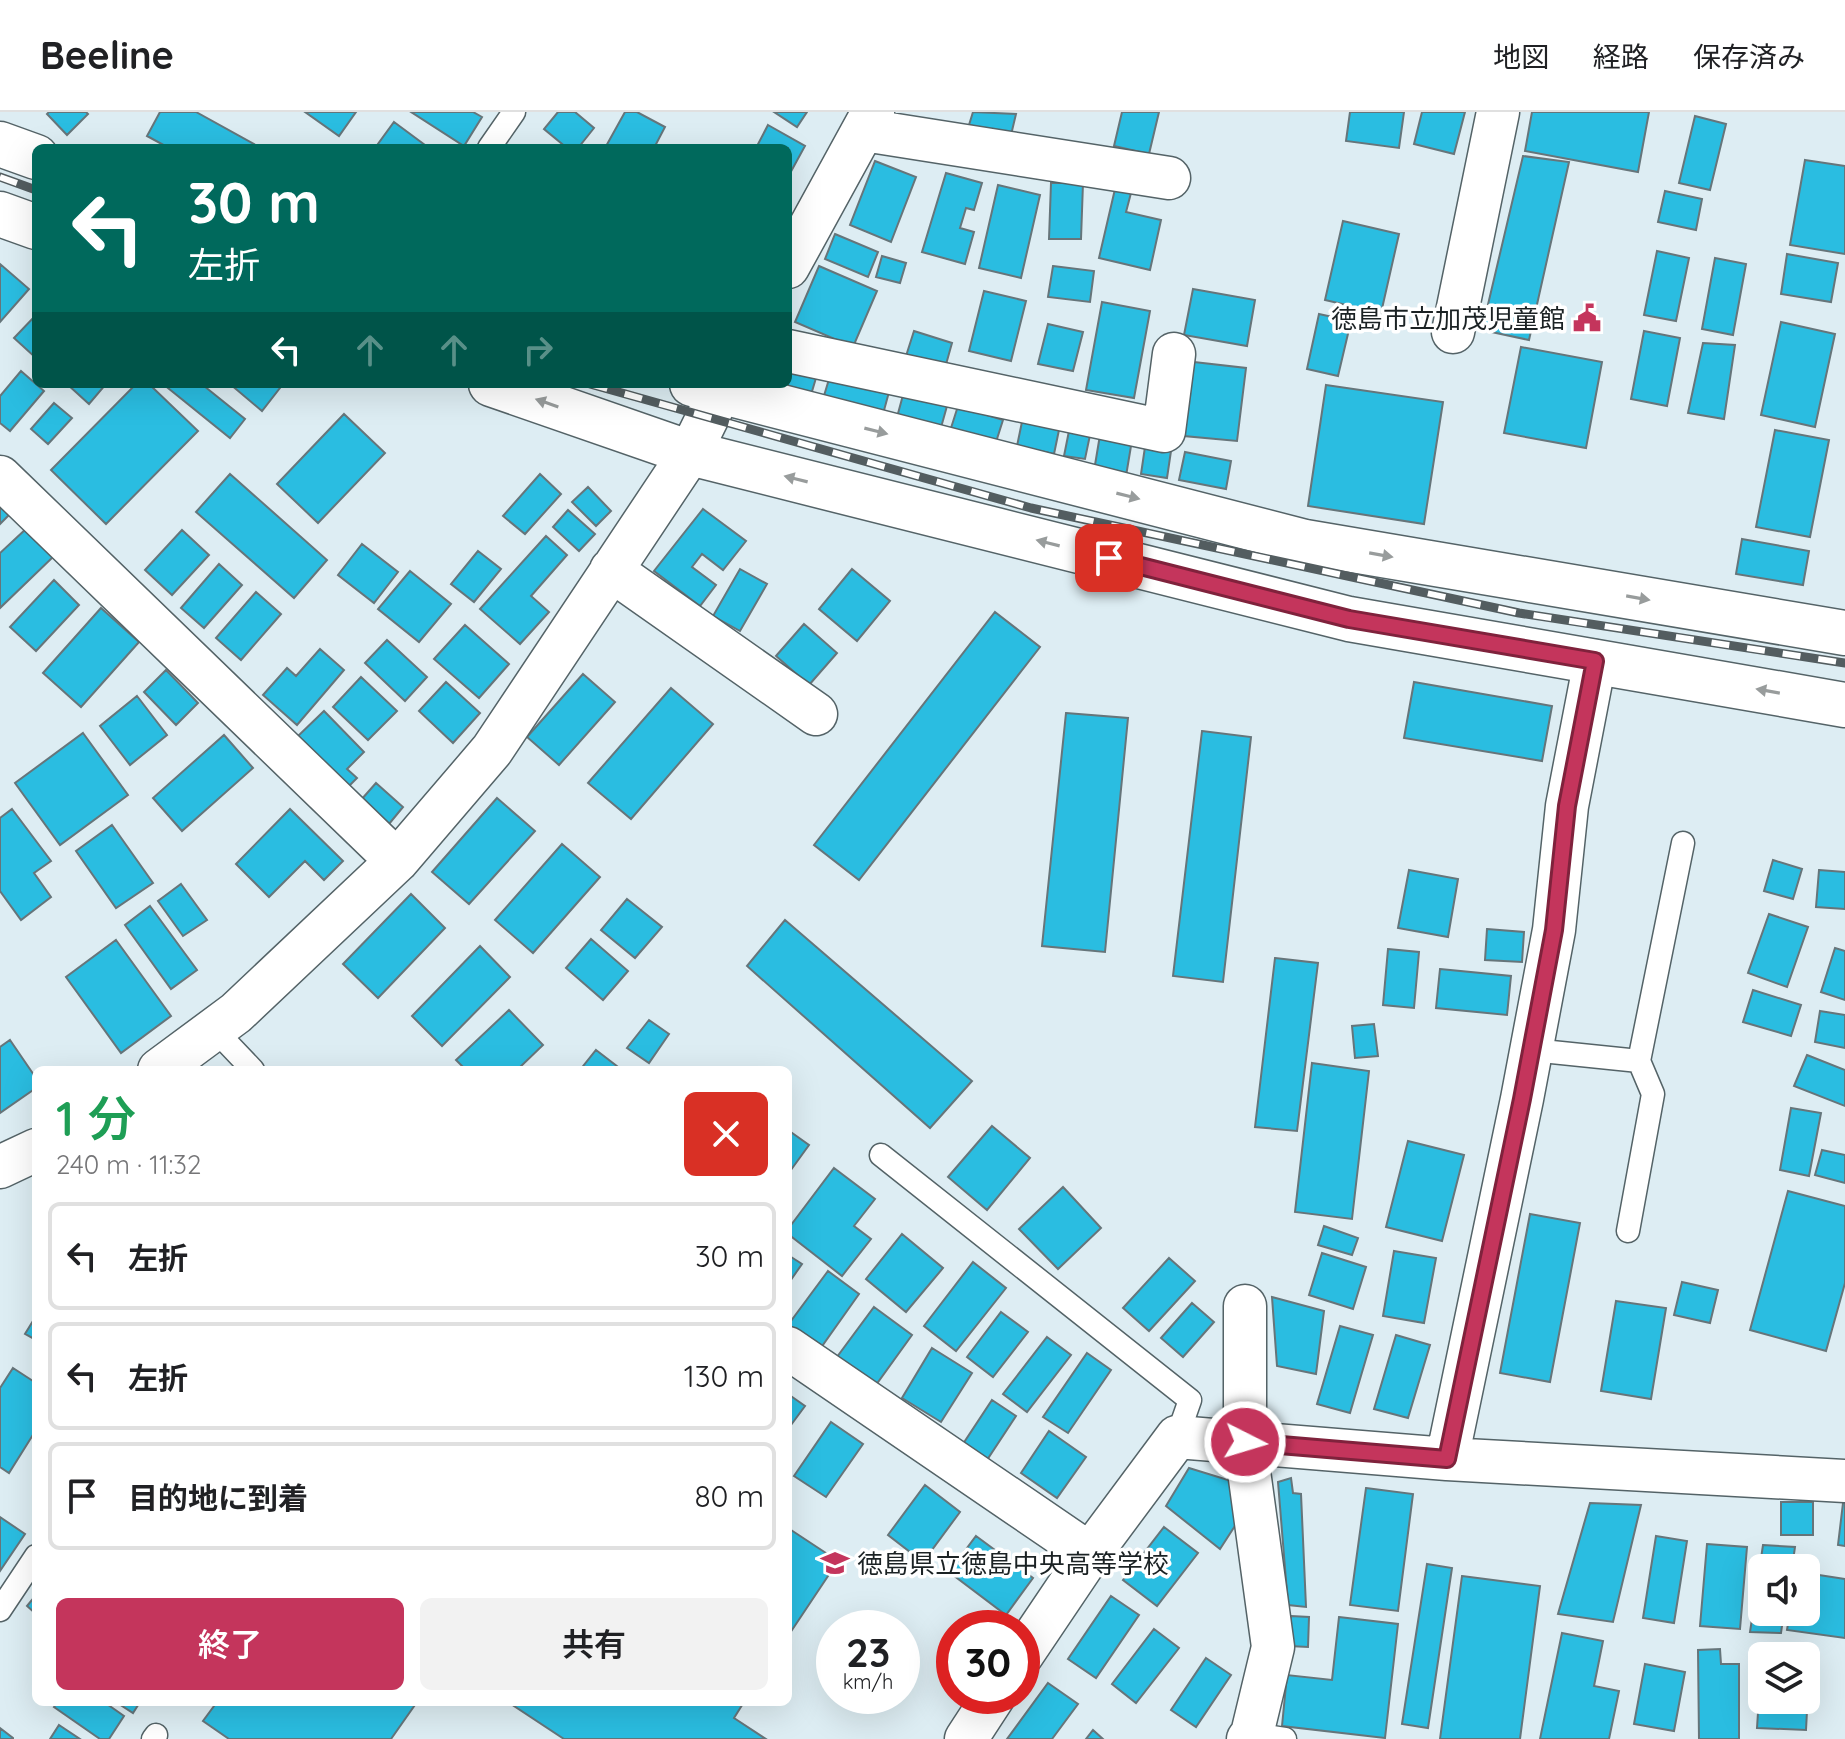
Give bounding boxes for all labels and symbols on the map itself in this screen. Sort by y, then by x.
place label: 徳島市立加茂児童館 [1331,302,1565,335]
public building icon: 徳島市立加茂児童館 [1572,303,1602,333]
one-way arrow [535,397,559,409]
one-way arrow [864,426,889,438]
one-way arrow [783,473,808,485]
one-way arrow [1116,491,1141,503]
pin [1075,524,1143,592]
one-way arrow [1035,536,1060,548]
one-way arrow [1369,549,1394,561]
one-way arrow [1625,592,1650,605]
one-way arrow [1755,685,1780,697]
position arrow [1203,1400,1287,1484]
place label: 徳島県立徳島中央高等学校 [857,1547,1169,1580]
school or university icon: 徳島県立徳島中央高等学校 [820,1548,850,1578]
speed limit sign: 30 [936,1610,1040,1714]

